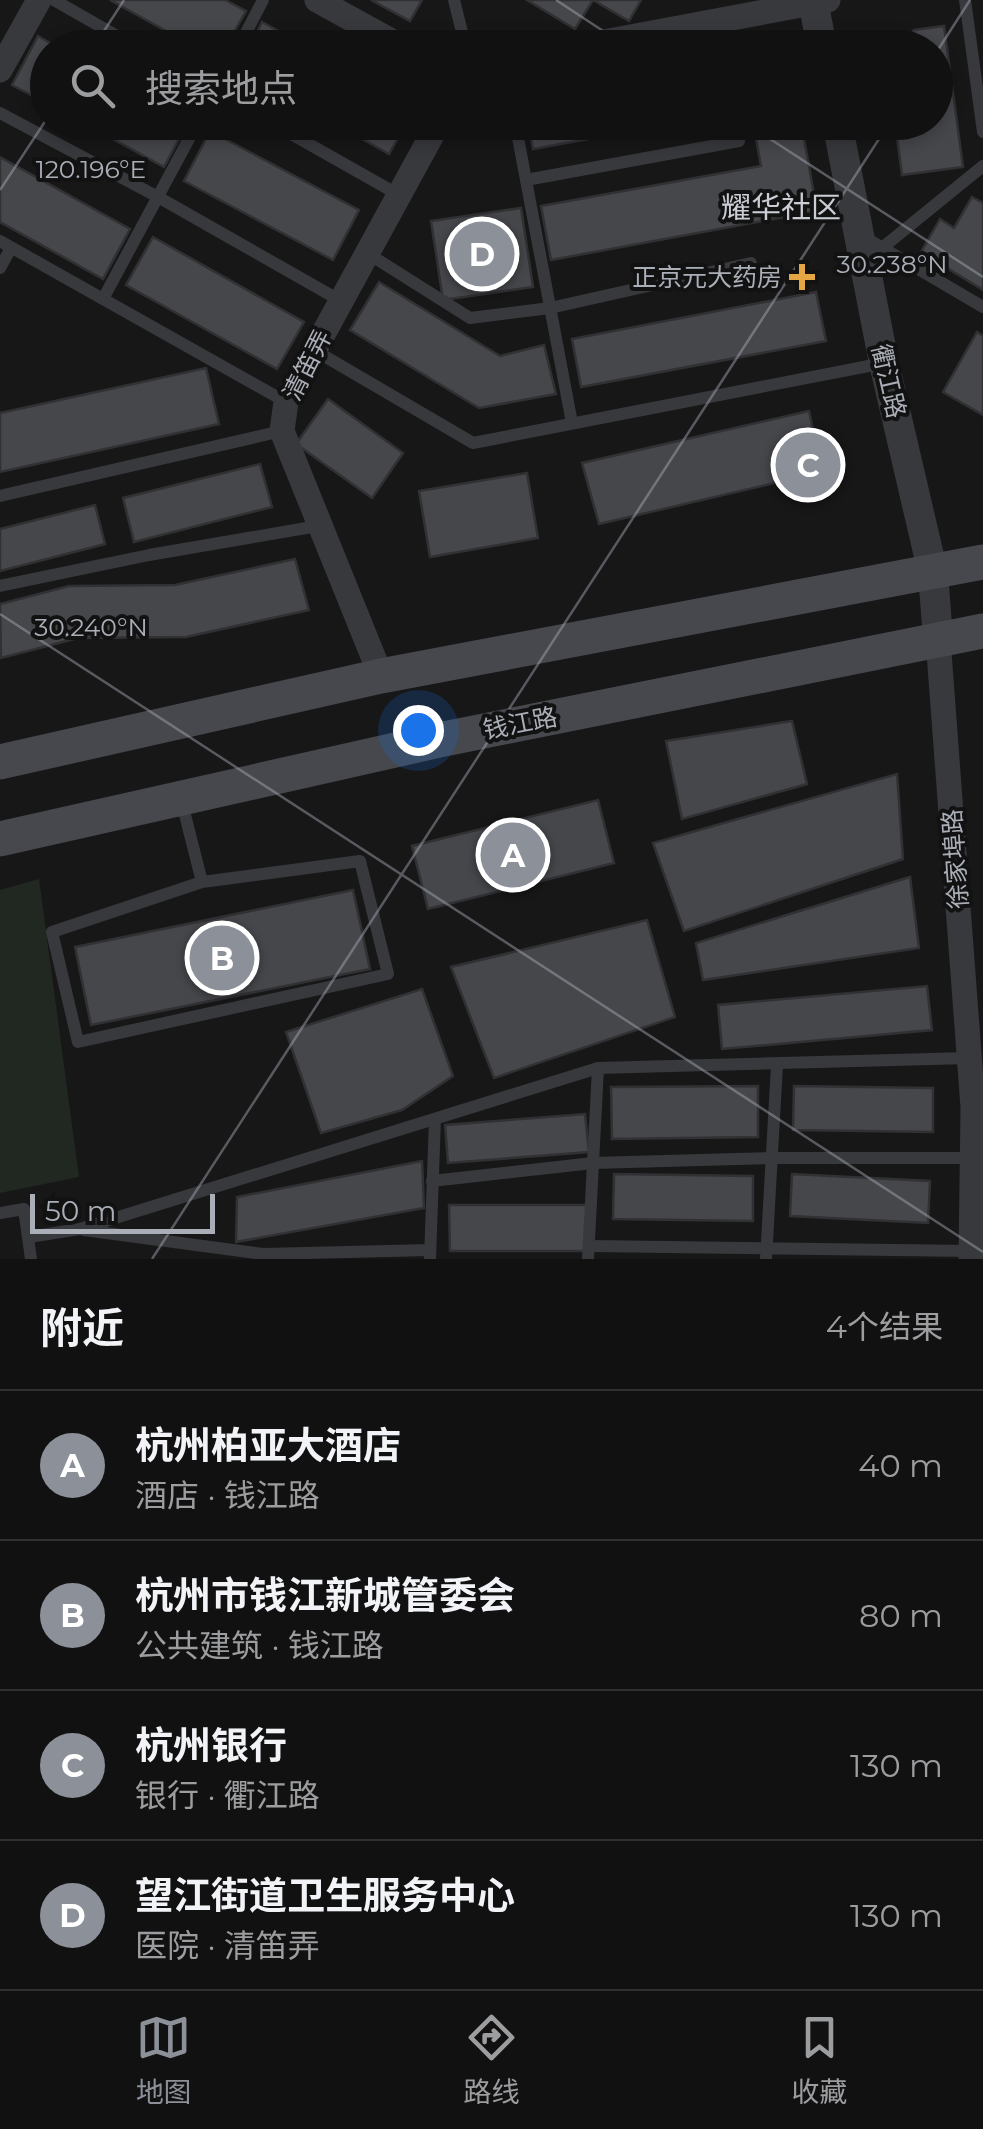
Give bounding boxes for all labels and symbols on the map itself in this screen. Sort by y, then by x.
text: 120.196°E [36,154,146,184]
district label: 耀华社区 [721,189,841,226]
pin: D [450,216,514,292]
text: 30.238°N [837,249,947,279]
place label: 正京元大药房 [632,262,782,292]
marker: 正京元大药房 [791,266,813,288]
street label: 清笛弄 [277,325,337,405]
street label: 衢江路 [866,341,912,421]
pin: C [776,428,840,502]
text: 30.240°N [34,612,148,642]
street label: 钱江路 [480,701,560,745]
your location [393,705,444,756]
street label: 徐家埠路 [937,808,973,910]
pin: A [480,818,546,892]
pin: B [190,920,254,996]
scale bar [30,1189,215,1234]

